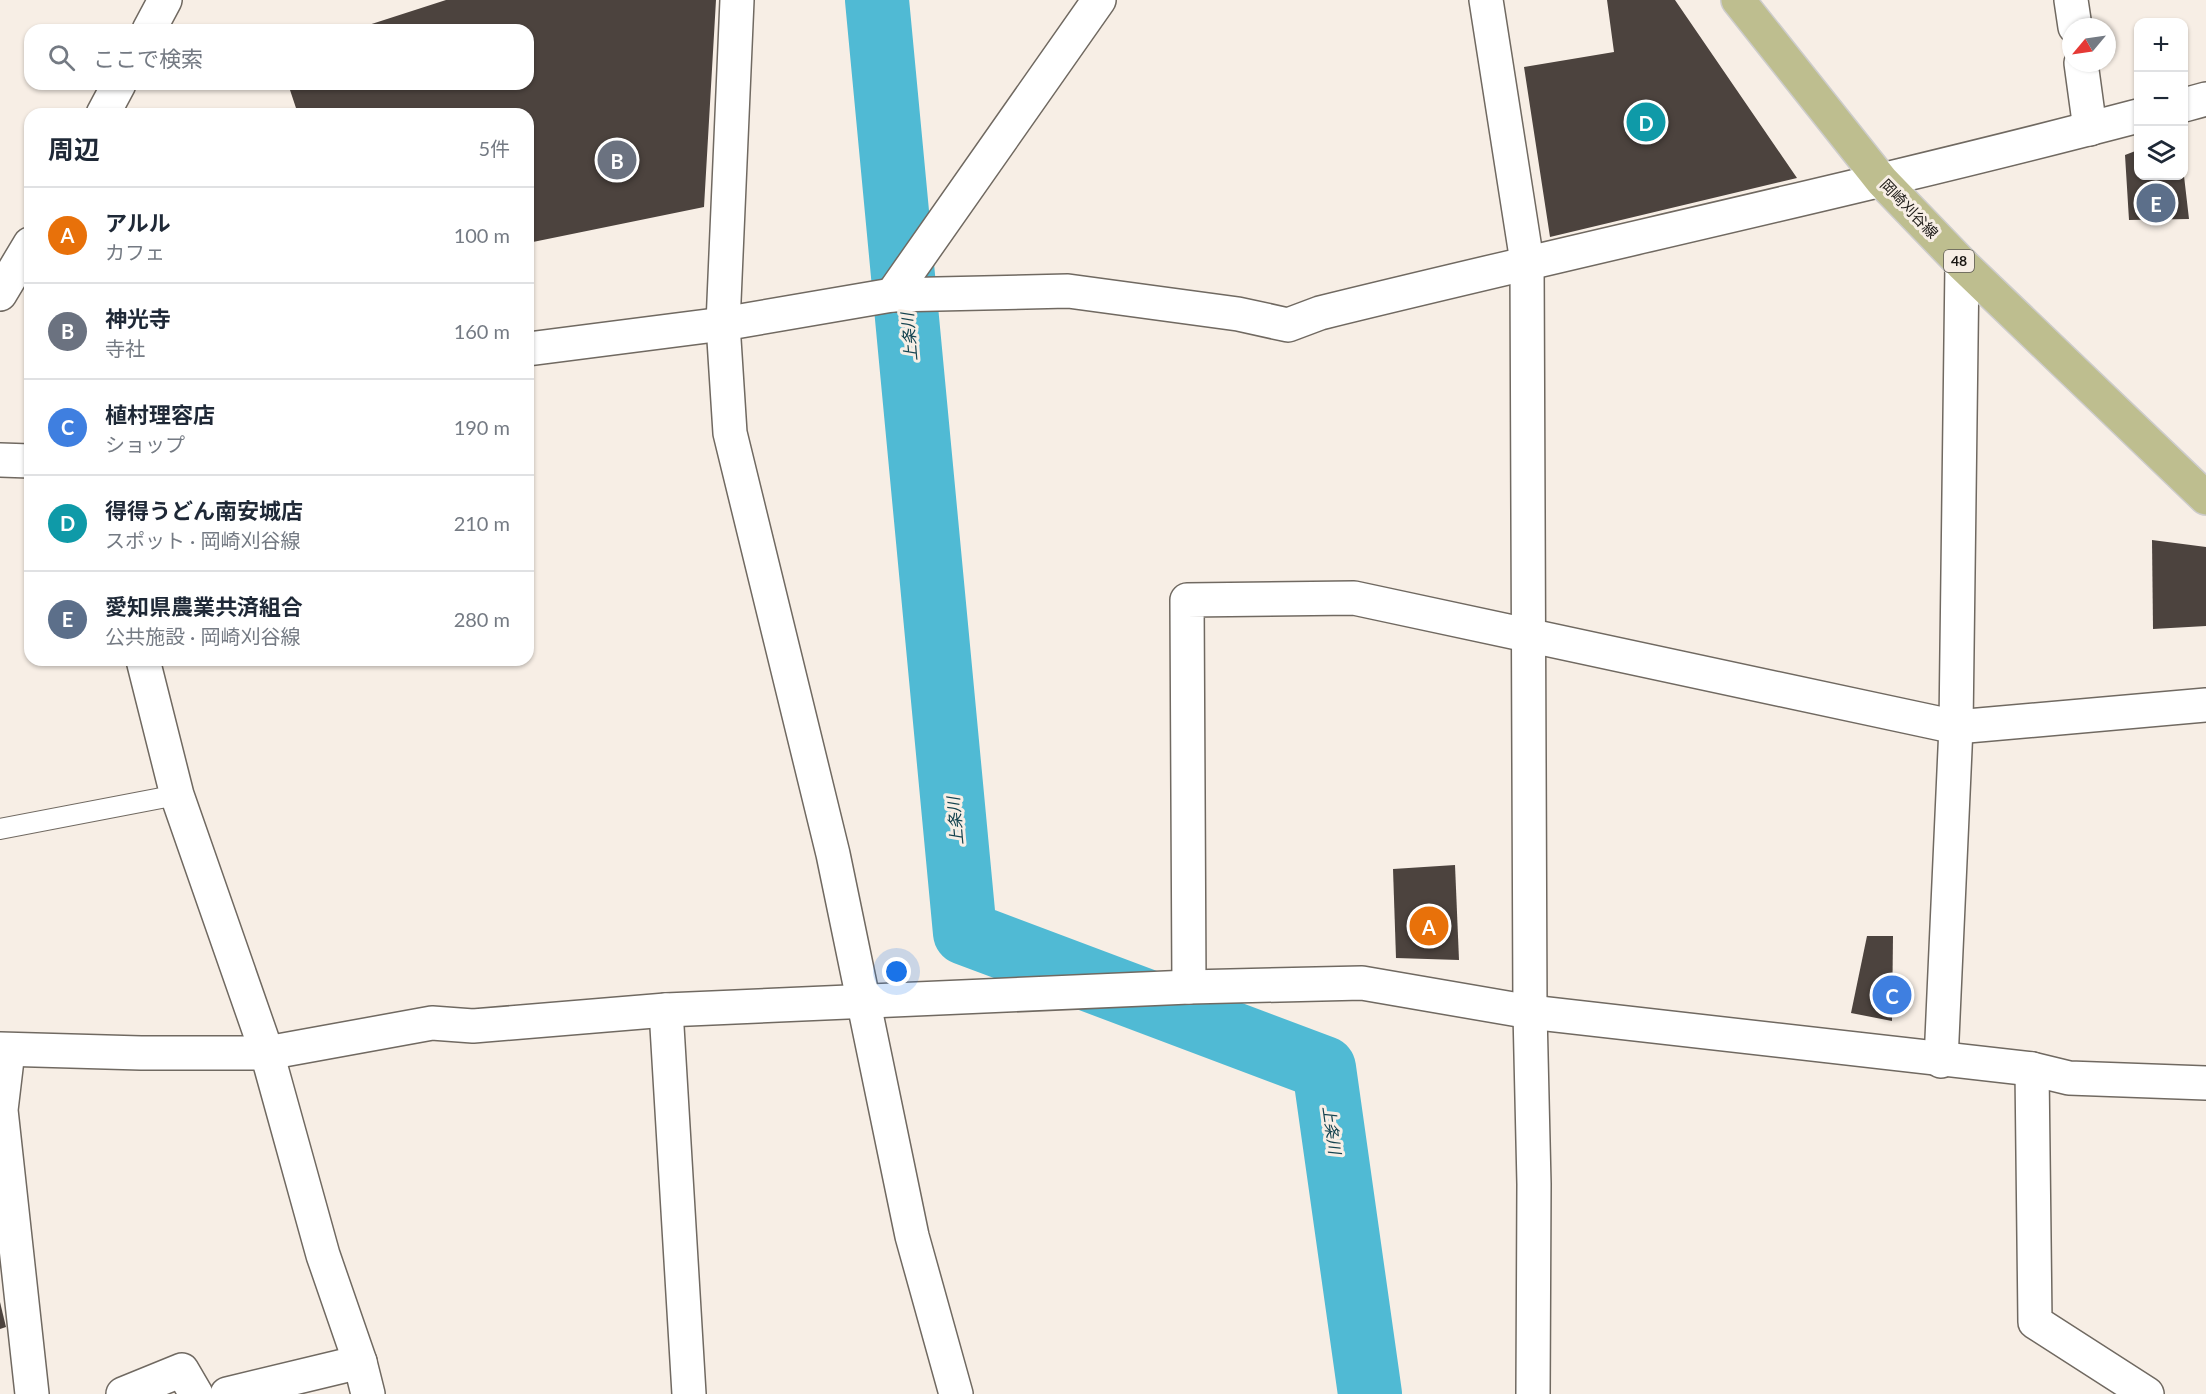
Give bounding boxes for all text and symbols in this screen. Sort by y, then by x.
north arrow [2062,18,2116,72]
map controls [2134,18,2188,180]
button: + [2134,18,2188,72]
search box [24,24,534,90]
icon: search [45,41,78,74]
text: ここで検索 [93,45,203,72]
button: − [2134,72,2188,126]
pin: D [1626,100,1666,144]
button: layers [2134,126,2188,180]
text: 周辺 [48,133,100,165]
text: 5件 [478,136,510,160]
pin: B [598,138,636,182]
street label: 岡崎刈谷線 [1877,175,1942,242]
pin: E [2136,180,2176,226]
text: アルル [105,209,171,236]
text: A [61,223,74,247]
text: 100 m [454,223,510,247]
text: カフェ [105,240,165,264]
road number: 48 [1944,250,1974,272]
text: 神光寺 [105,305,171,332]
water label: 上条川 [897,310,920,362]
text: B [61,319,74,343]
text: 160 m [454,319,510,343]
text: 寺社 [105,336,145,360]
text: 植村理容店 [105,401,215,428]
text: C [61,415,74,439]
text: 190 m [454,415,510,439]
text: ショップ [105,432,185,456]
text: 得得うどん南安城店 [105,497,303,524]
text: D [60,511,75,535]
text: 210 m [454,511,510,535]
text: スポット · 岡崎刈谷線 [105,528,300,552]
text: 愛知県農業共済組合 [105,593,303,620]
text: E [62,607,73,631]
text: 280 m [454,607,510,631]
text: 公共施設 · 岡崎刈谷線 [105,624,300,648]
water label: 上条川 [943,794,966,846]
pin: A [1410,904,1448,948]
your location [882,957,911,986]
pin: C [1872,972,1912,1018]
water label: 上条川 [1320,1105,1346,1157]

